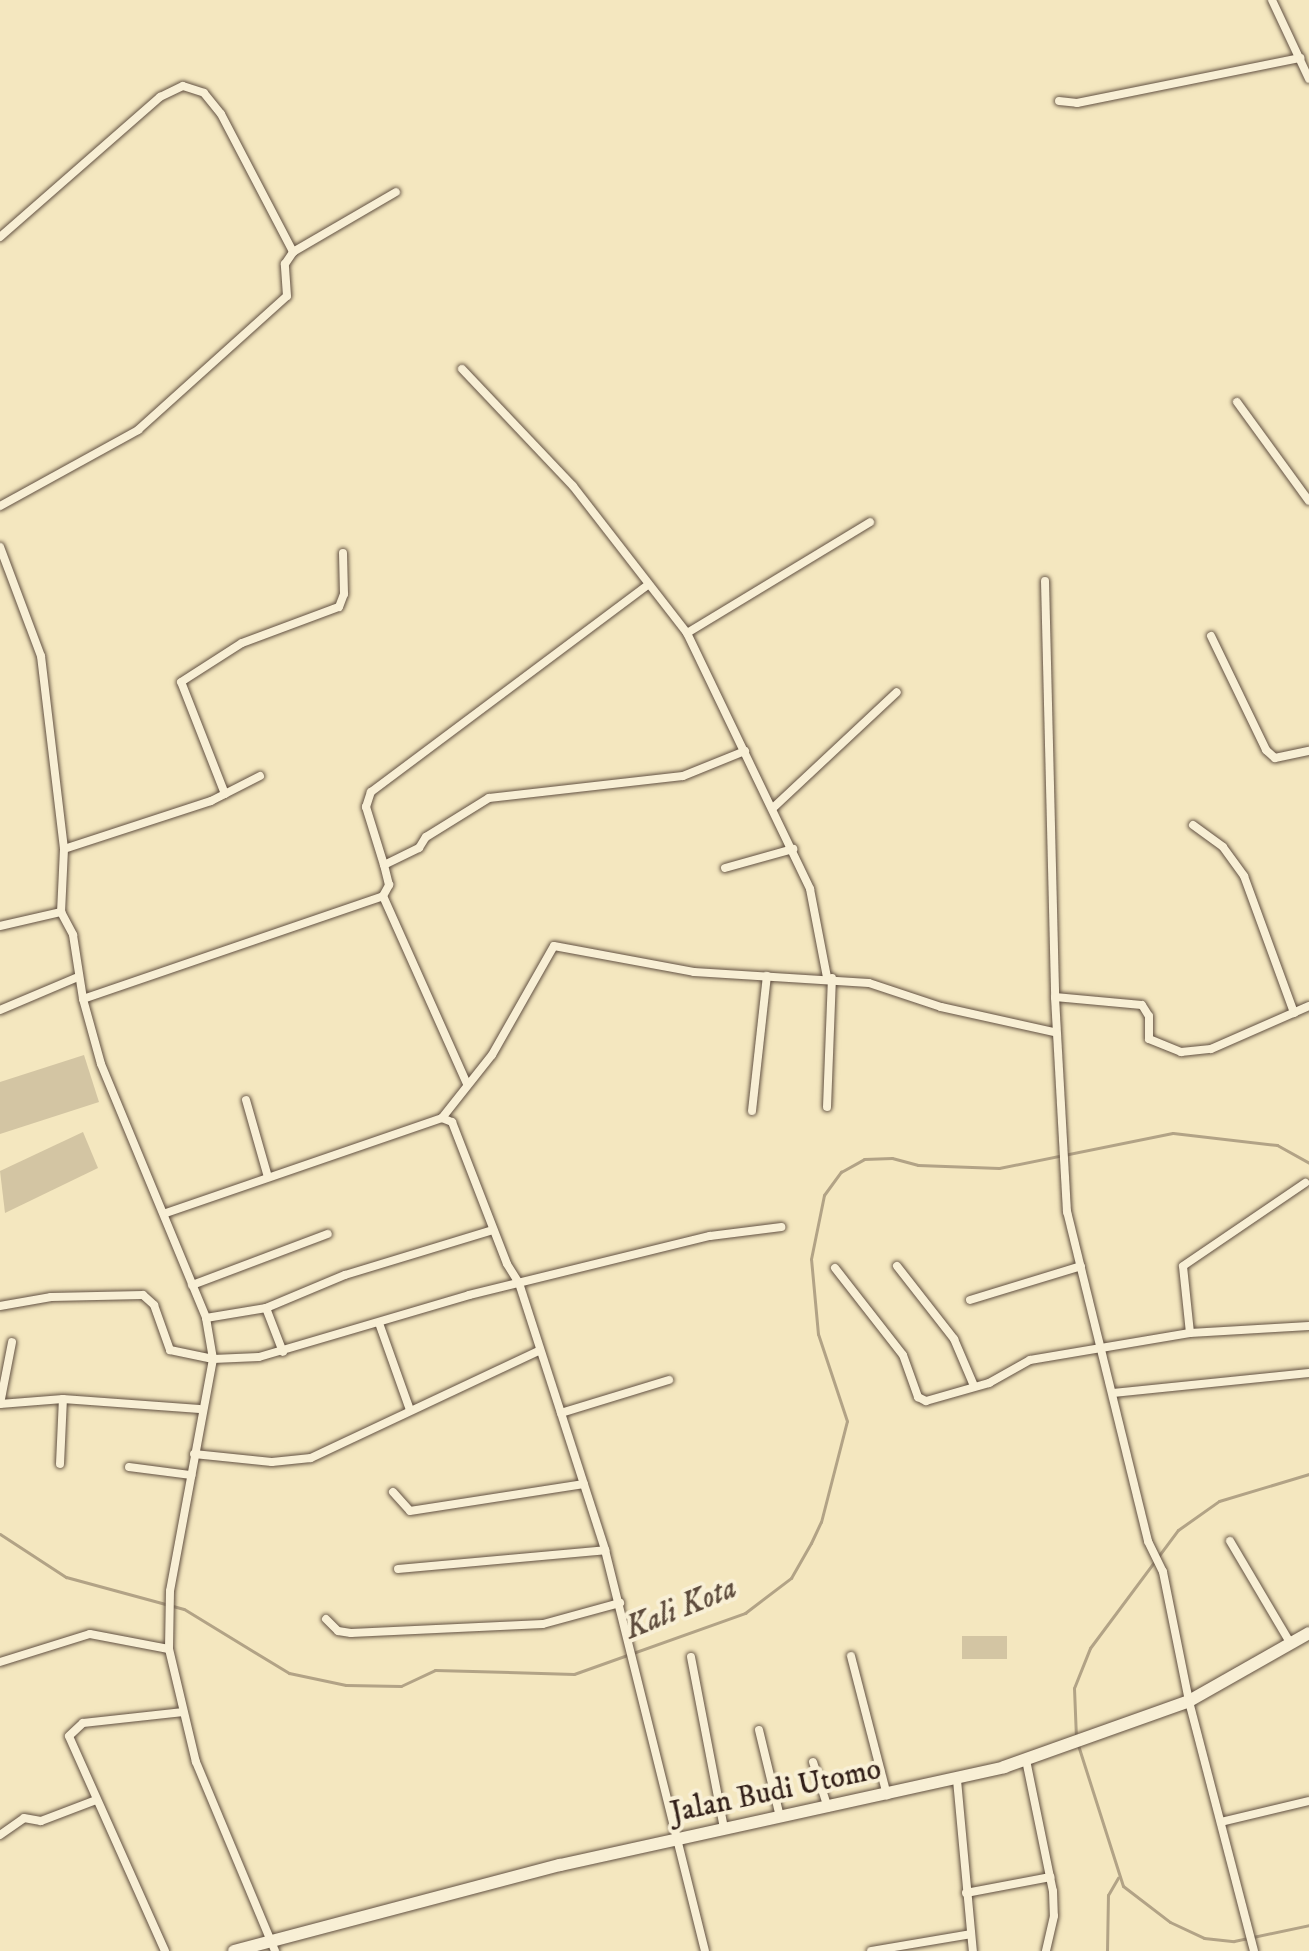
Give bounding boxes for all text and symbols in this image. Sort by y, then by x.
water label: Kali Kota [620,1569,742,1649]
street label: Jalan Budi Utomo [667,1752,885,1832]

